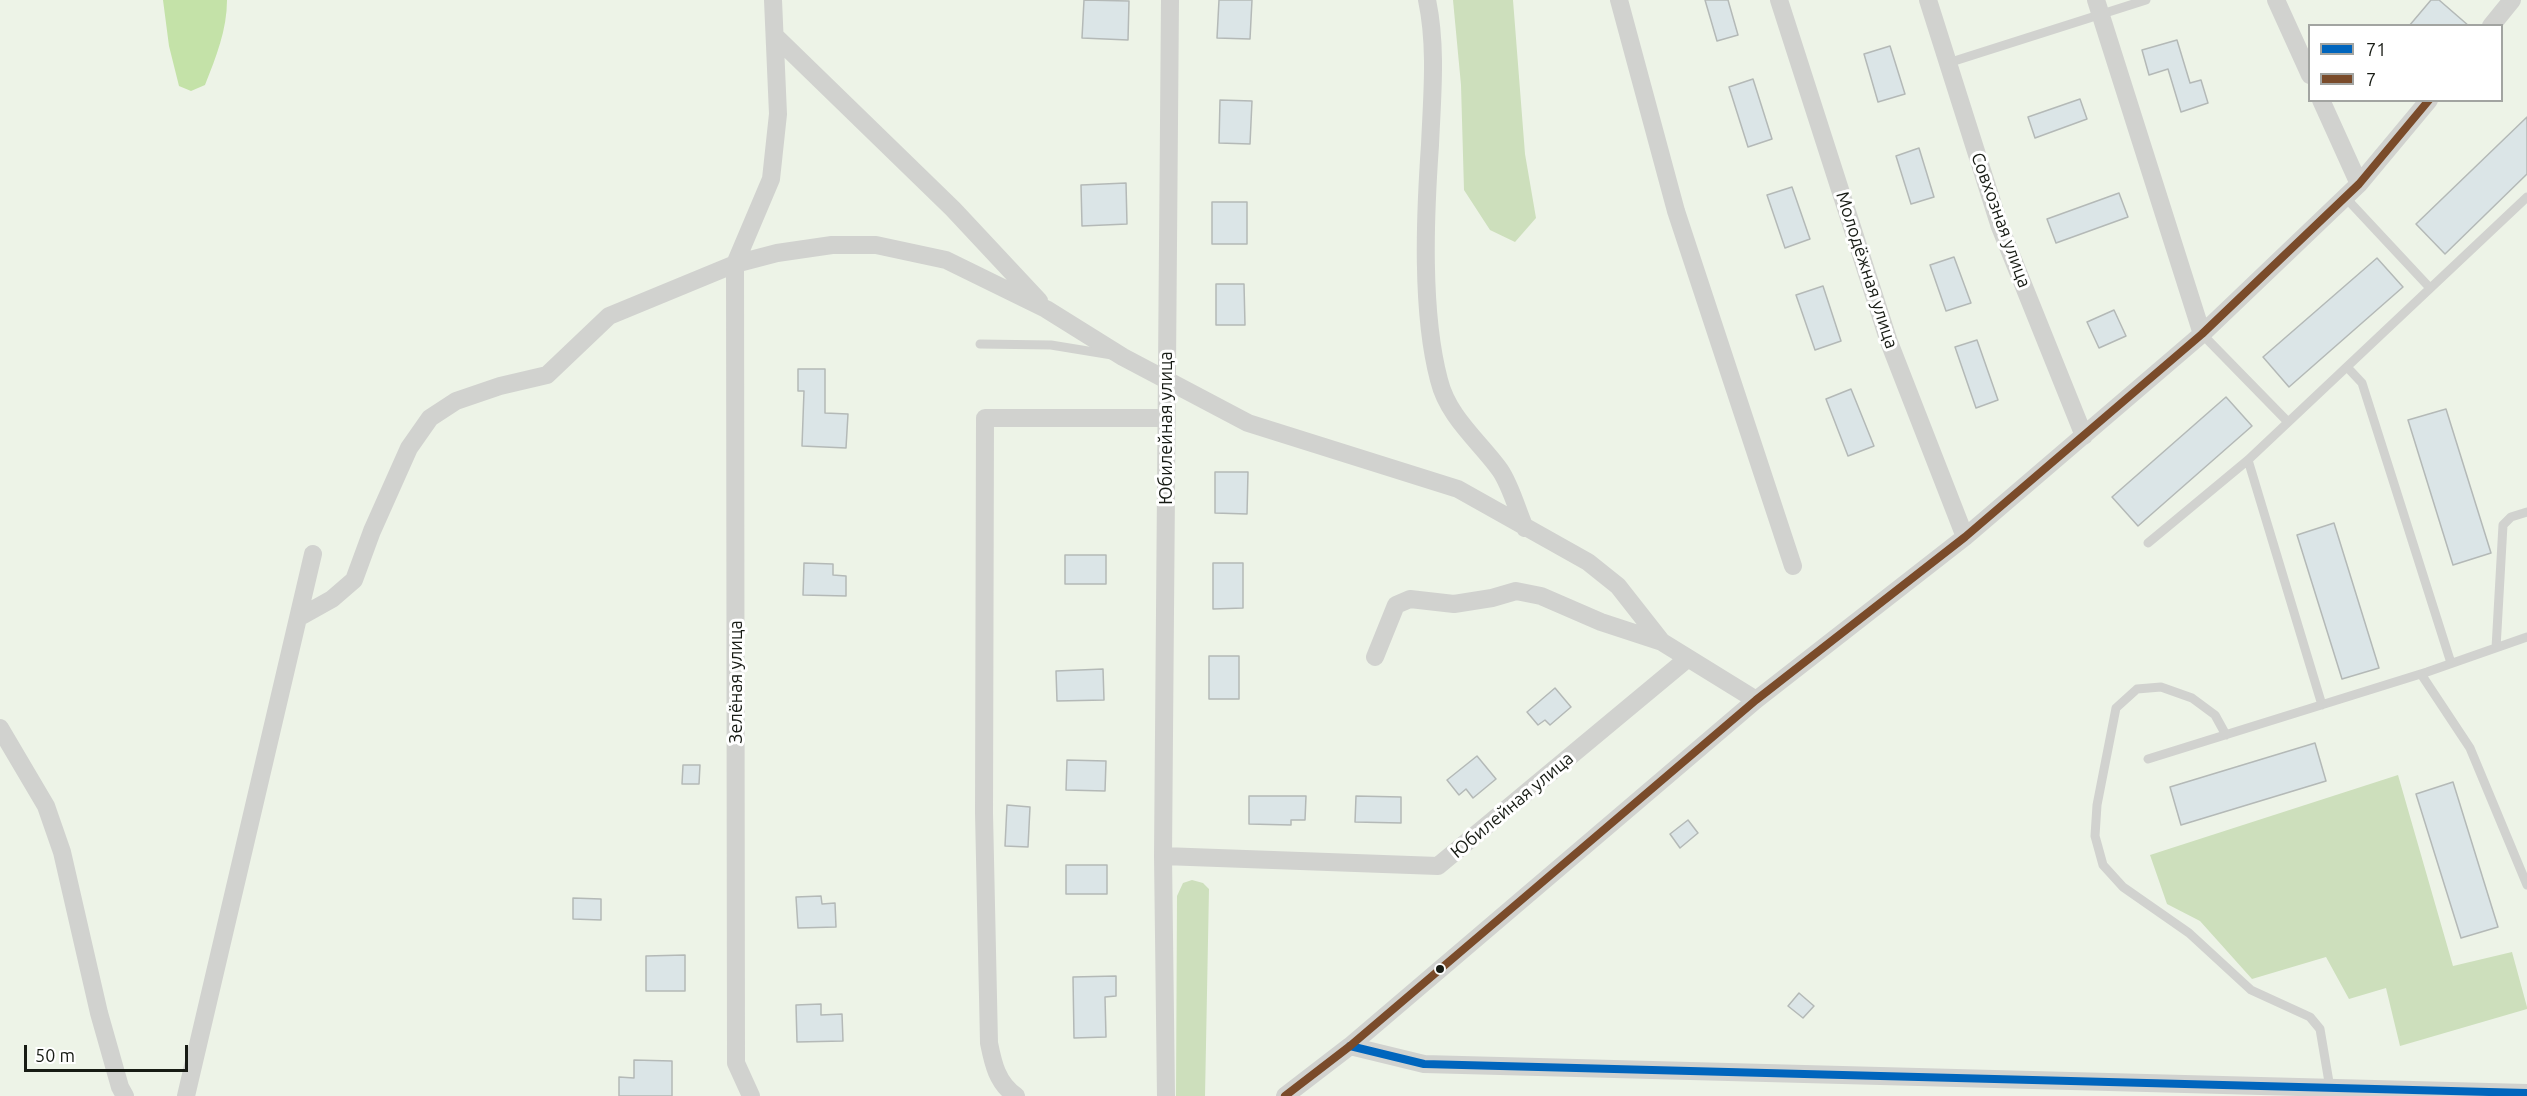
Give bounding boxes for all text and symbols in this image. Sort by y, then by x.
legend [2308,24,2503,102]
text: 71 [2366,39,2386,59]
text: 7 [2366,69,2376,89]
street label: Совхозная улица [1967,149,2035,291]
street label: Молодёжная улица [1831,189,1903,351]
street label: Юбилейная улица [1155,351,1177,505]
street label: Зелёная улица [725,620,747,744]
street label: Юбилейная улица [1446,747,1578,863]
unlabelled marker [1434,963,1446,975]
scale bar [27,1033,190,1071]
text: 50 m [35,1045,75,1065]

